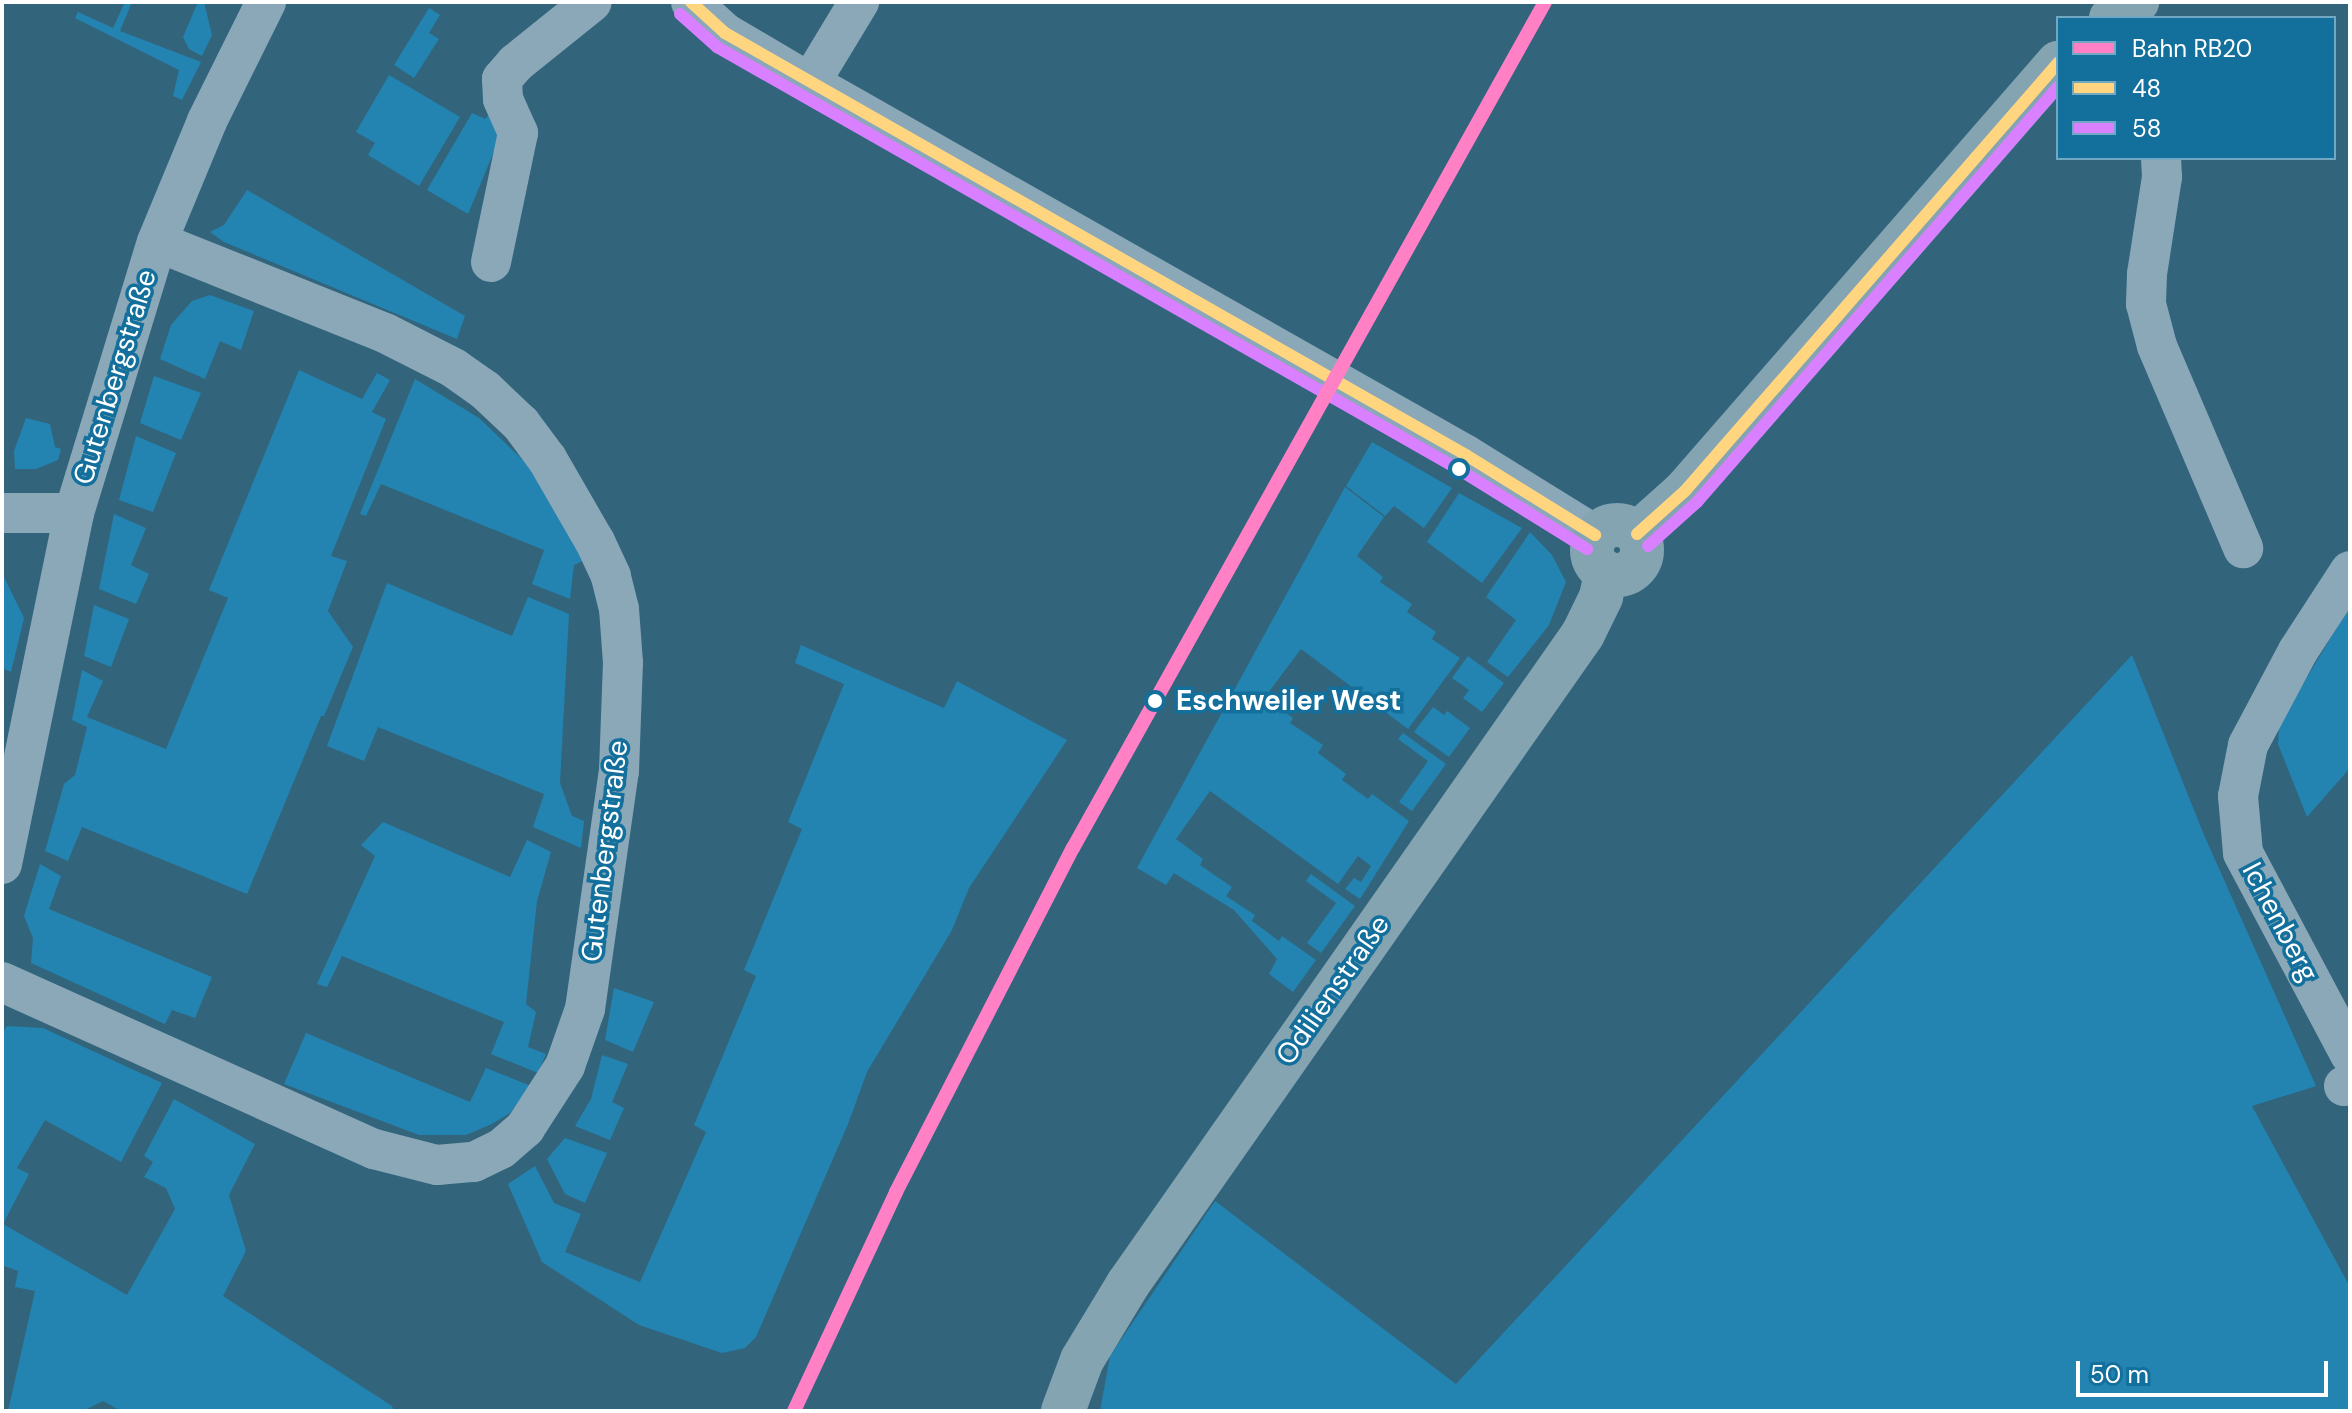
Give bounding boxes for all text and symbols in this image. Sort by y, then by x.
legend [2056,16,2336,160]
text: Bahn RB20 [2132,33,2252,64]
text: 48 [2132,73,2161,104]
text: 58 [2132,113,2161,144]
street label: Gutenbergstraße [66,265,164,489]
unlabelled marker [1451,461,1467,477]
place label: Eschweiler West [1176,684,1401,718]
marker: Eschweiler West [1141,687,1169,715]
street label: Gutenbergstraße [575,738,635,964]
street label: Ichenberg [2235,857,2325,987]
street label: Odilienstraße [1269,909,1397,1071]
scale bar [2080,1345,2332,1395]
text: 50 m [2090,1359,2149,1390]

